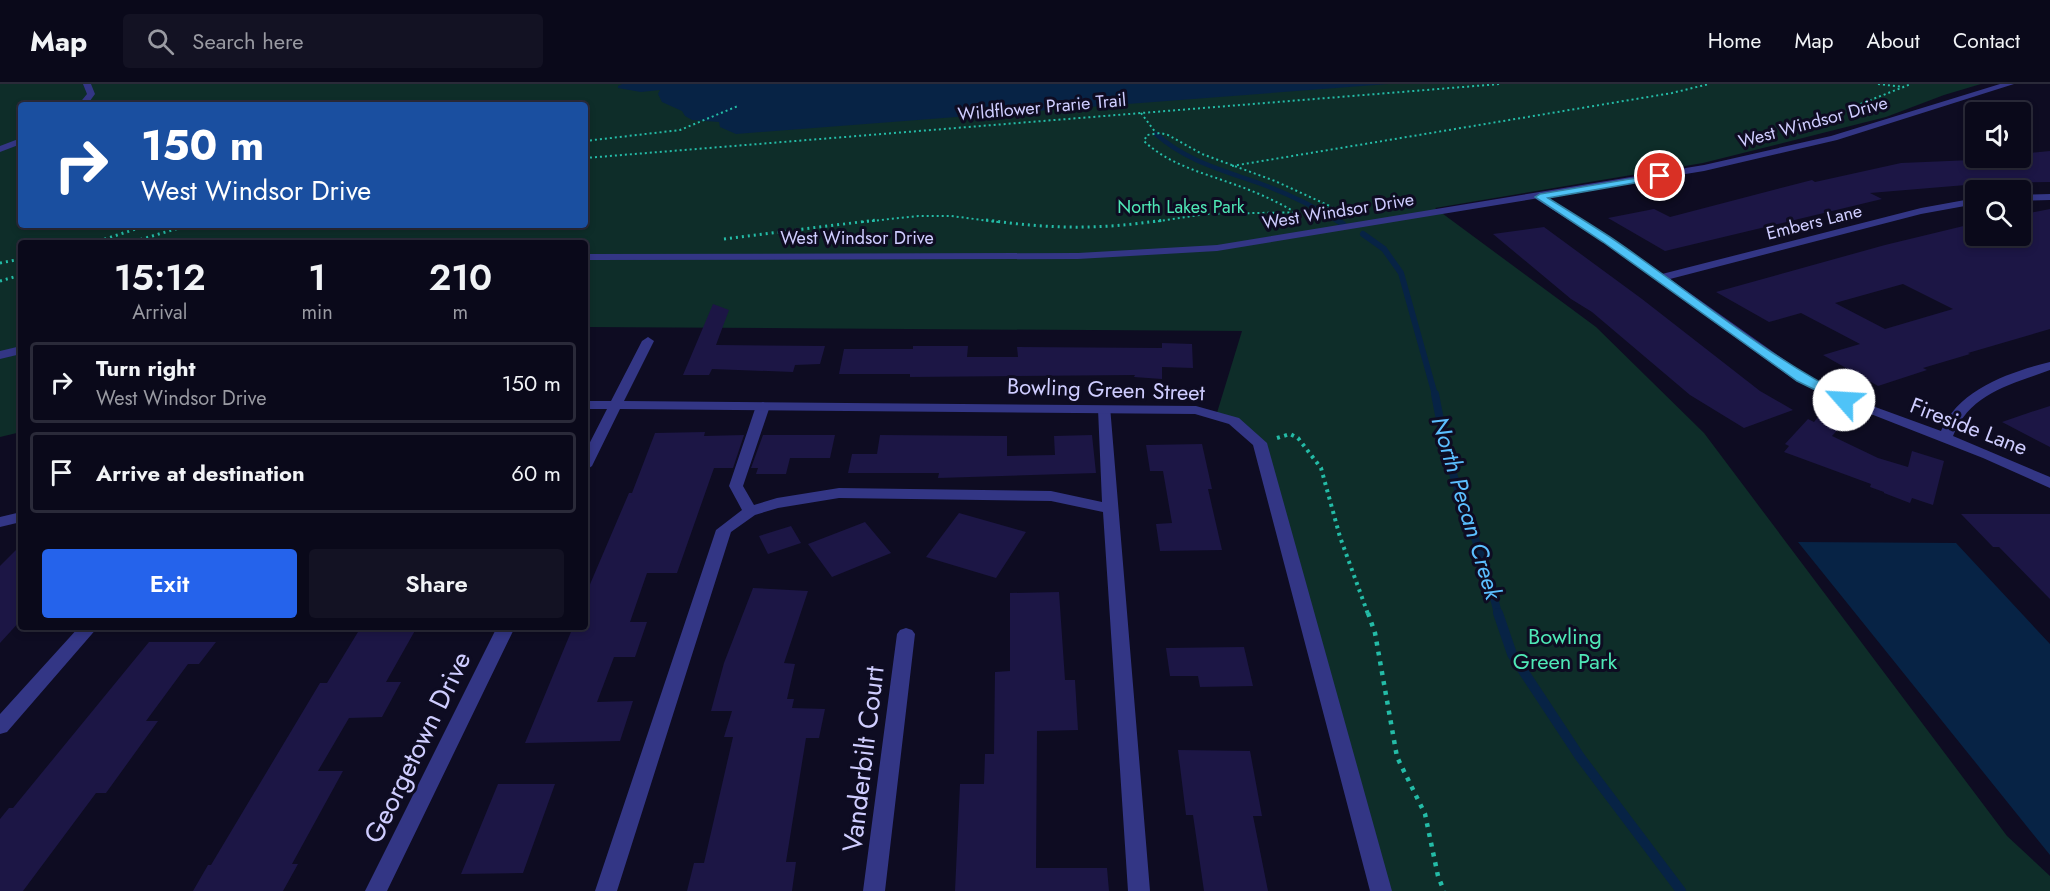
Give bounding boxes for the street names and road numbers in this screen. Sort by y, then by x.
street label: Wildflower Prarie Trail [957,87,1127,127]
street label: West Windsor Drive [1735,90,1891,154]
street label: West Windsor Drive [1260,186,1416,236]
street label: Embers Lane [1763,198,1865,246]
street label: West Windsor Drive [780,225,934,251]
street label: Bowling Green Street [1007,370,1206,408]
street label: Fireside Lane [1906,389,2032,463]
street label: Georgetown Drive [354,644,480,850]
street label: Vanderbilt Court [832,663,894,854]

